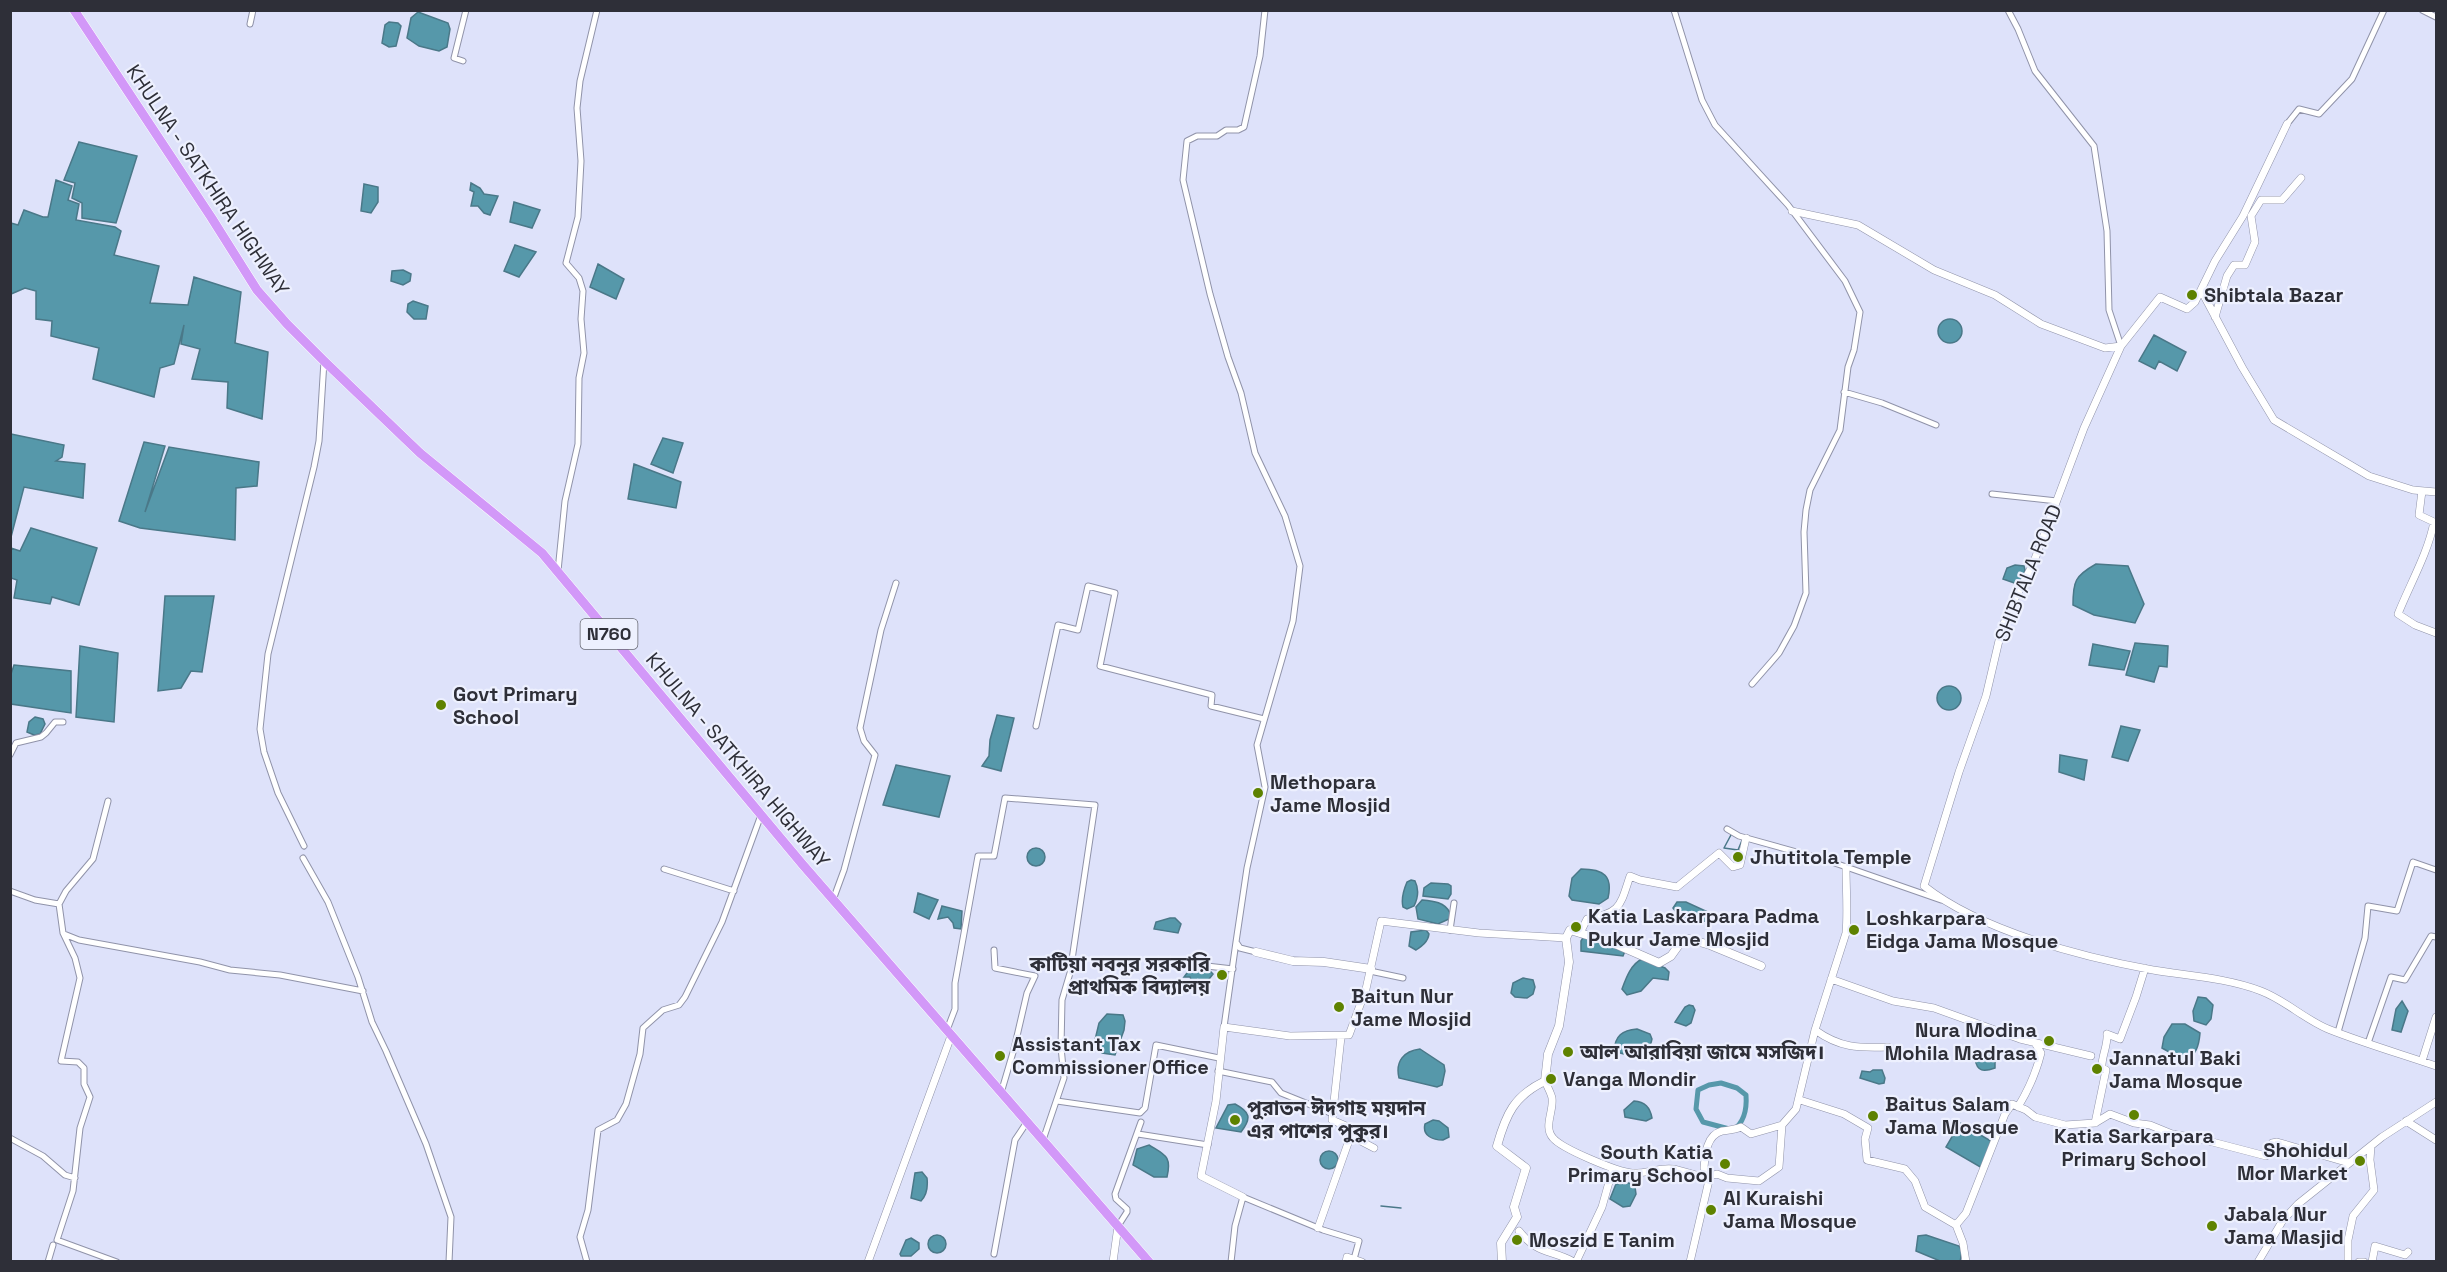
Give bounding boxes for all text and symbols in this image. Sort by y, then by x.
street label: KHULNA - SATKHIRA HIGHWAY [121,59,295,301]
place label: Shibtala Bazar [2204,282,2344,308]
marker: Shibtala Bazar [2185,288,2199,302]
street label: SHIBTALA ROAD [1989,500,2067,646]
road number: N760 [580,619,638,649]
street label: KHULNA - SATKHIRA HIGHWAY [640,647,836,873]
place label: Govt Primary School [453,681,578,730]
marker: Govt Primary School [434,698,448,712]
place label: Methopara Jame Mosjid [1270,769,1391,818]
marker: Methopara Jame Mosjid [1251,786,1265,800]
place label: Jhutitola Temple [1750,844,1912,870]
marker: Jhutitola Temple [1731,850,1745,864]
place label: Katia Laskarpara Padma Pukur Jame Mosjid [1588,903,1820,952]
place label: Loshkarpara Eidga Jama Mosque [1866,905,2058,954]
marker: Katia Laskarpara Padma Pukur Jame Mosjid [1569,920,1583,934]
marker: Loshkarpara Eidga Jama Mosque [1847,923,1861,937]
place label: কাটিয়া নবনূর সরকারি প্রাথমিক বিদ্যালয় [1029,951,1211,1000]
marker: কাটিয়া নবনূর সরকারি প্রাথমিক বিদ্যালয় [1215,968,1229,982]
place label: Baitun Nur Jame Mosjid [1351,983,1472,1032]
marker: Baitun Nur Jame Mosjid [1332,1000,1346,1014]
place label: Nura Modina Mohila Madrasa [1885,1017,2037,1066]
place label: Assistant Tax Commissioner Office [1012,1031,1209,1080]
marker: Nura Modina Mohila Madrasa [2042,1034,2056,1048]
place label: আল আরাবিয়া জামে মসজিদ। [1579,1039,1825,1065]
marker: আল আরাবিয়া জামে মসজিদ। [1561,1045,1575,1059]
place label: Jannatul Baki Jama Mosque [2109,1045,2243,1094]
marker: Assistant Tax Commissioner Office [993,1049,1007,1063]
marker: Jannatul Baki Jama Mosque [2090,1062,2104,1076]
place label: Vanga Mondir [1563,1066,1696,1092]
marker: Vanga Mondir [1544,1072,1558,1086]
place label: Baitus Salam Jama Mosque [1885,1091,2019,1140]
place label: পুরাতন ঈদগাহ ময়দান এর পাশের পুকুর। [1247,1095,1426,1144]
marker: Katia Sarkarpara Primary School [2127,1108,2141,1122]
marker: Baitus Salam Jama Mosque [1866,1109,1880,1123]
marker: পুরাতন ঈদগাহ ময়দান এর পাশের পুকুর। [1228,1113,1242,1127]
place label: Katia Sarkarpara Primary School [2054,1123,2215,1172]
place label: Shohidul Mor Market [2237,1137,2348,1186]
place label: South Katia Primary School [1568,1139,1713,1188]
marker: Shohidul Mor Market [2353,1154,2367,1168]
marker: South Katia Primary School [1718,1157,1732,1171]
place label: Al Kuraishi Jama Mosque [1723,1185,1857,1234]
place label: Jabala Nur Jama Masjid [2224,1201,2344,1250]
marker: Al Kuraishi Jama Mosque [1704,1203,1718,1217]
marker: Jabala Nur Jama Masjid [2205,1219,2219,1233]
place label: Moszid E Tanim [1529,1227,1675,1253]
marker: Moszid E Tanim [1510,1233,1524,1247]

